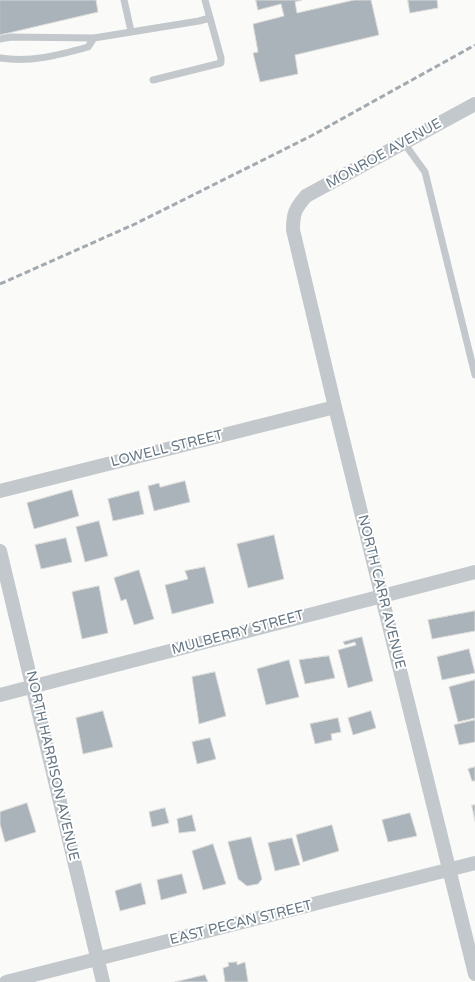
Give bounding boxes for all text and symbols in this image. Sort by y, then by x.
street label: MONROE AVENUE [323,115,445,193]
street label: LOWELL STREET [109,427,225,471]
street label: NORTH CARR AVENUE [354,513,408,671]
street label: MULBERRY STREET [170,607,306,659]
street label: NORTH HARRISON AVENUE [22,669,82,863]
street label: EAST PECAN STREET [168,897,314,949]

